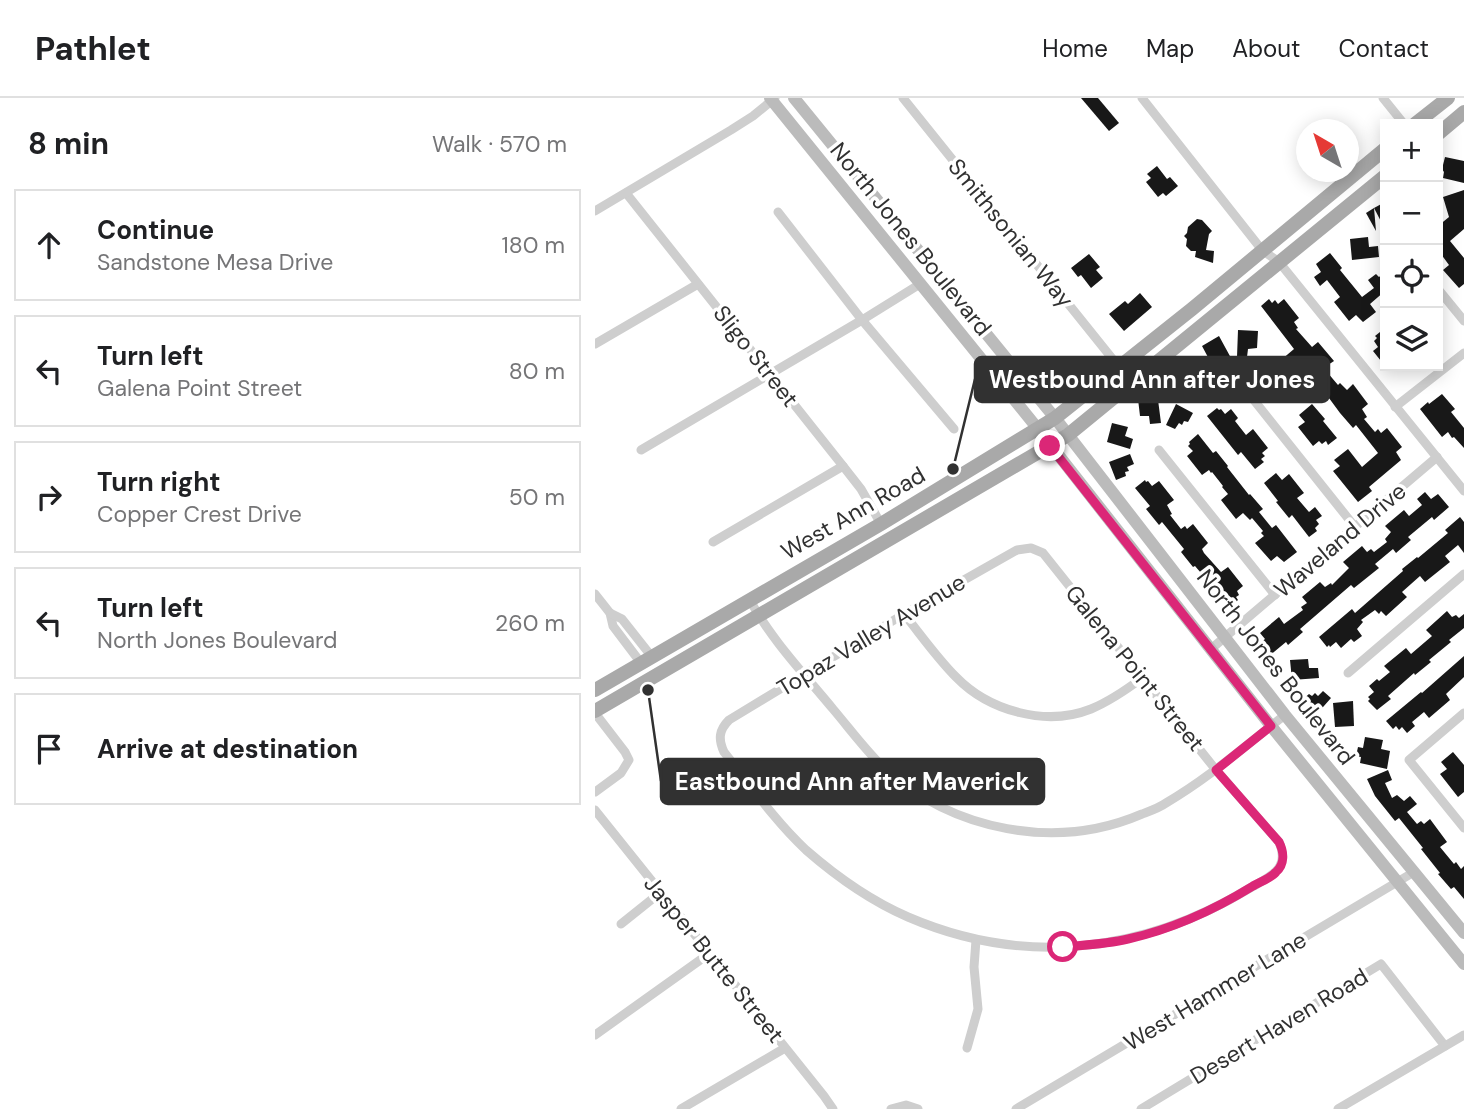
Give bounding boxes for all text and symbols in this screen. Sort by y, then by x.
text: Pathlet [35,27,151,70]
text: Home [1042,33,1108,64]
text: Map [1146,33,1194,64]
text: About [1232,33,1301,64]
text: Contact [1339,33,1429,64]
north arrow [1296,119,1359,182]
map controls [1380,119,1443,371]
button: + [1380,119,1443,182]
text: 8 min [28,124,109,163]
text: Walk · 570 m [432,129,567,159]
street label: North Jones Boulevard [824,136,998,342]
street label: Smithsonian Way [942,152,1081,314]
button: − [1380,182,1443,245]
text: Continue [97,213,214,247]
icon: ahead [30,226,68,264]
text: 180 m [501,230,565,260]
button: locate [1380,245,1443,308]
text: Sandstone Mesa Drive [97,247,333,277]
street label: Sligo Street [707,299,805,413]
button: layers [1380,308,1443,371]
text: Turn left [97,339,204,373]
icon: left [30,352,68,390]
text: 80 m [509,356,565,386]
callout: Westbound Ann after Jones [975,357,1329,402]
text: Westbound Ann after Jones [989,364,1315,395]
text: Galena Point Street [97,373,302,403]
route end [1034,430,1065,461]
street label: West Ann Road [775,460,931,566]
text: Turn right [97,465,221,499]
street label: Waveland Drive [1268,476,1412,604]
icon: right [30,478,68,516]
text: 50 m [509,482,565,512]
text: Copper Crest Drive [97,499,302,529]
street label: North Jones Boulevard [1190,563,1362,771]
street label: Topaz Valley Avenue [771,567,971,703]
street label: Galena Point Street [1059,579,1211,757]
text: Turn left [97,591,204,625]
icon: left [30,604,68,642]
text: 260 m [495,608,565,638]
text: North Jones Boulevard [97,625,337,655]
icon: arrive [30,730,68,768]
text: Arrive at destination [97,732,358,766]
callout: Eastbound Ann after Maverick [661,759,1044,804]
text: Eastbound Ann after Maverick [675,766,1029,797]
street label: Jasper Butte Street [637,869,791,1049]
street label: West Hammer Lane [1118,925,1312,1057]
route start [1047,931,1078,962]
street label: Desert Haven Road [1185,961,1373,1091]

